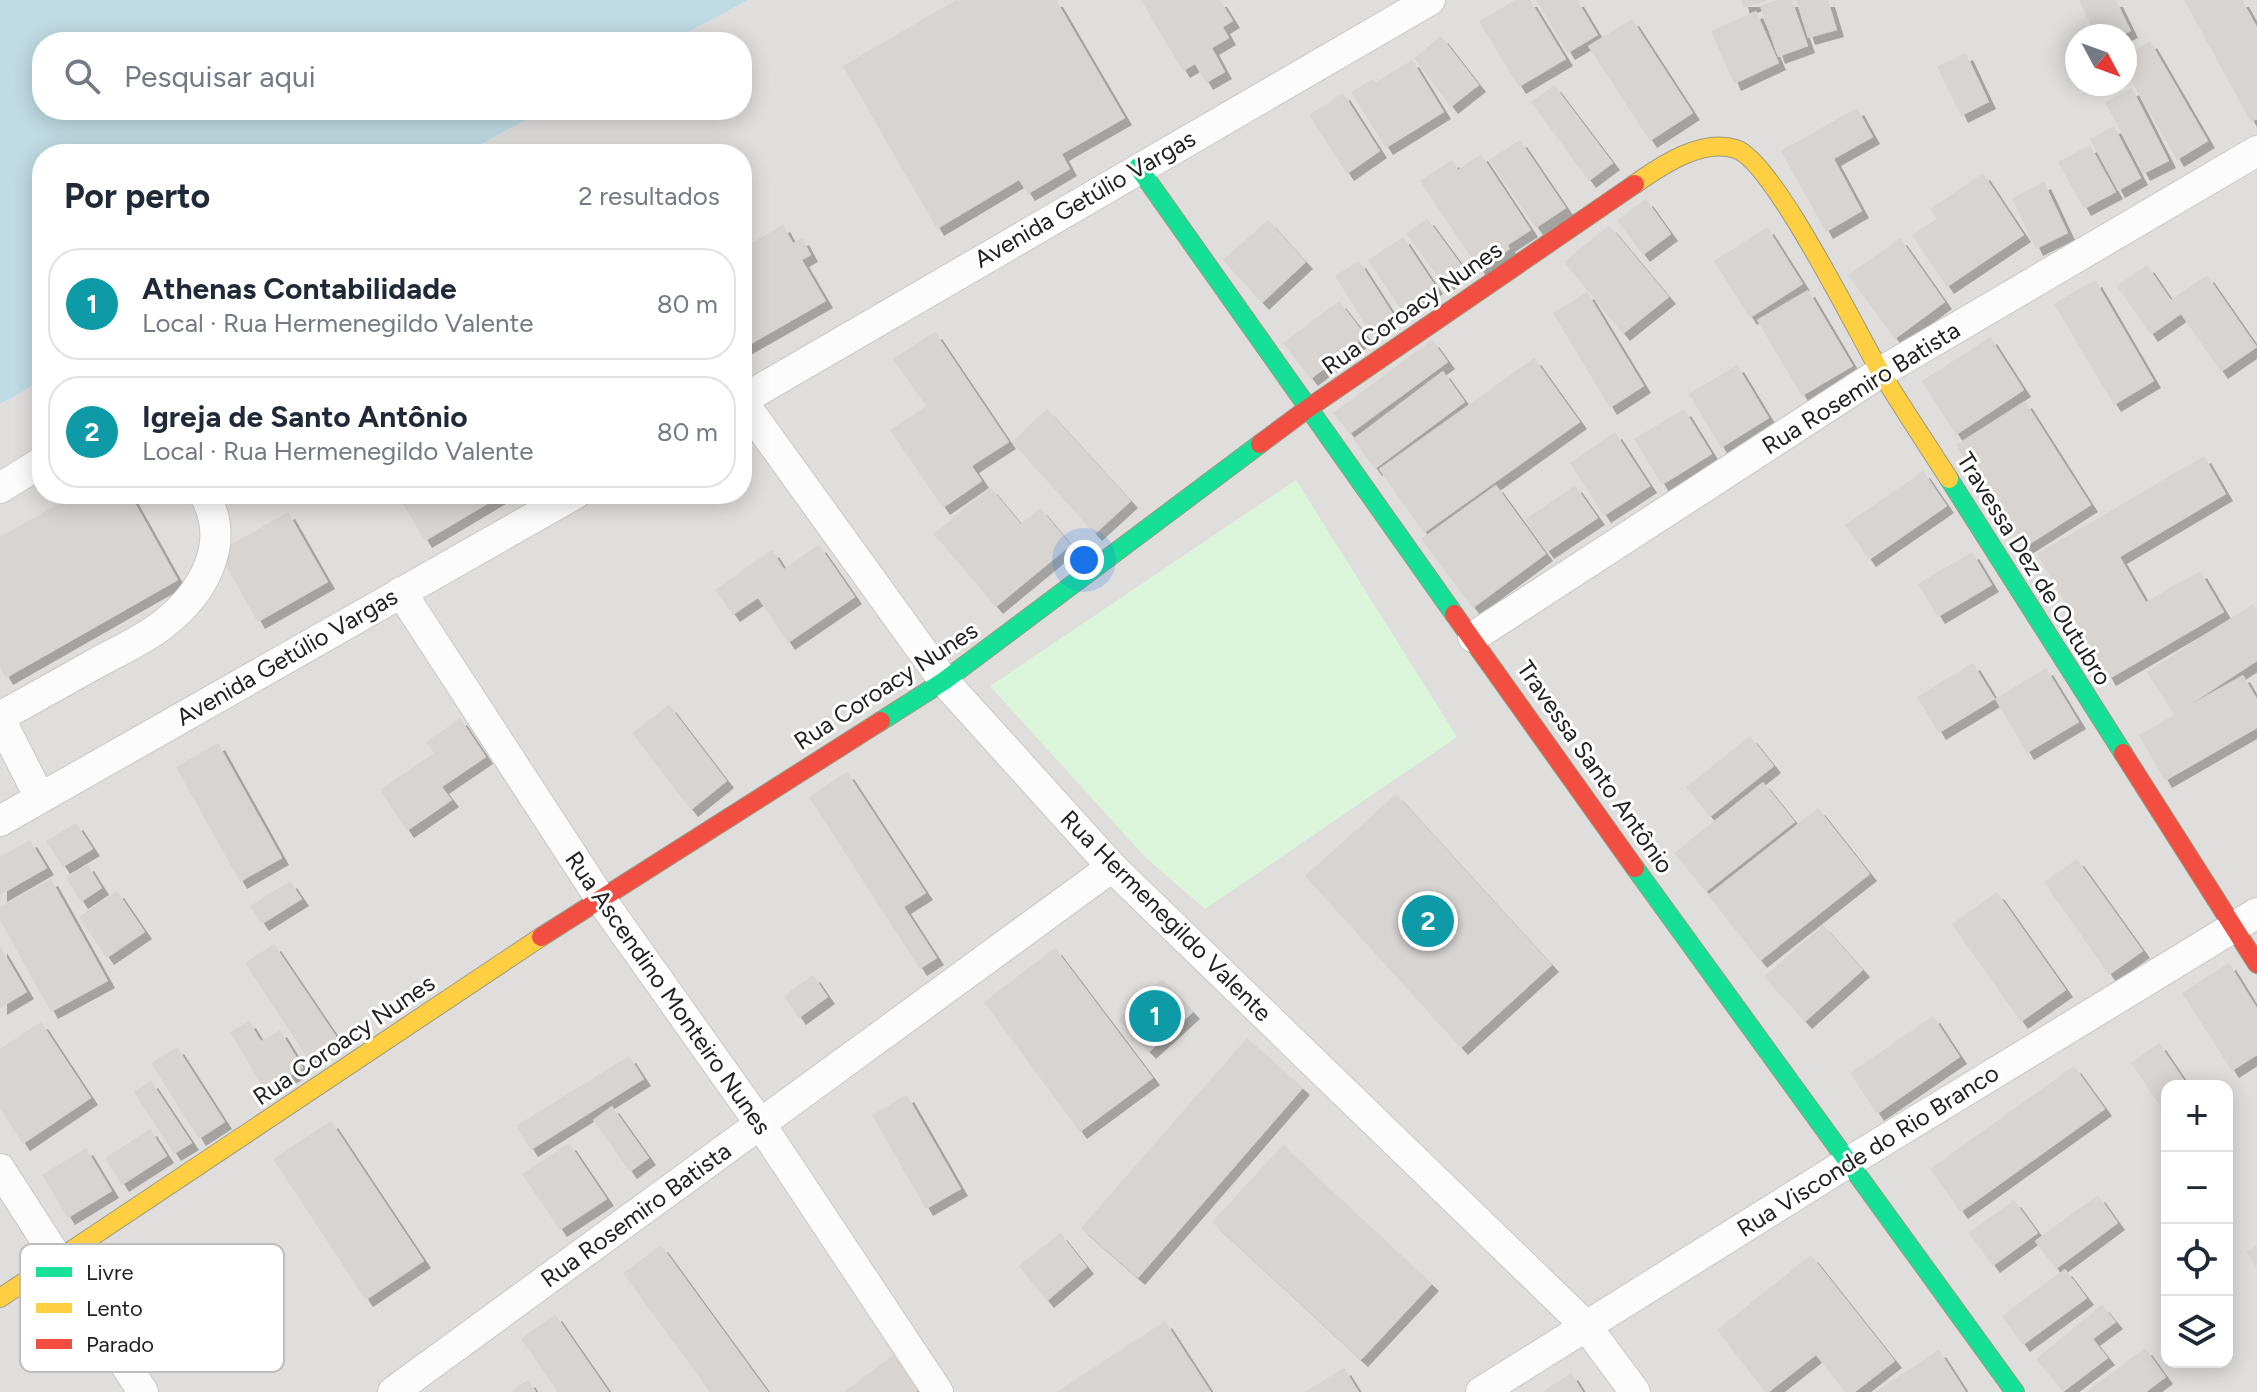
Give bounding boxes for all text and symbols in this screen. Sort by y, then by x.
north arrow [2065,24,2137,96]
search box [32,32,752,120]
icon: search [60,54,104,98]
text: Pesquisar aqui [124,58,316,95]
street label: Avenida Getúlio Vargas [969,123,1200,274]
text: Por perto [64,176,210,217]
text: 2 resultados [578,180,720,212]
street label: Rua Coroacy Nunes [1316,235,1507,381]
text: Athenas Contabilidade [142,270,457,307]
text: 1 [87,288,97,320]
text: 80 m [657,288,718,320]
text: Local · Rua Hermenegildo Valente [142,307,533,339]
street label: Rua Rosemiro Batista [1756,315,1965,460]
text: Igreja de Santo Antônio [142,398,468,435]
text: 2 [84,416,100,448]
text: 80 m [657,416,718,448]
text: Local · Rua Hermenegildo Valente [142,435,533,467]
street label: Travessa Dez de Outubro [1951,447,2118,691]
your location [1064,540,1104,580]
street label: Avenida Getúlio Vargas [171,581,402,732]
street label: Rua Coroacy Nunes [789,615,983,756]
street label: Travessa Santo Antônio [1511,655,1680,879]
street label: Rua Hermenegildo Valente [1055,804,1278,1027]
street label: Rua Ascendino Monteiro Nunes [559,845,778,1140]
pin: 2 [1402,891,1454,951]
street label: Rua Coroacy Nunes [247,968,440,1111]
pin: 1 [1129,986,1181,1046]
street label: Rua Visconde do Rio Branco [1732,1058,2004,1243]
map controls [2161,1080,2233,1368]
button: + [2161,1080,2233,1152]
street label: Rua Rosemiro Batista [535,1136,736,1293]
button: − [2161,1152,2233,1224]
button: locate [2161,1224,2233,1296]
legend [20,1244,284,1372]
text: Livre [86,1259,133,1286]
text: Lento [86,1295,143,1322]
button: layers [2161,1296,2233,1368]
text: Parado [86,1331,154,1358]

